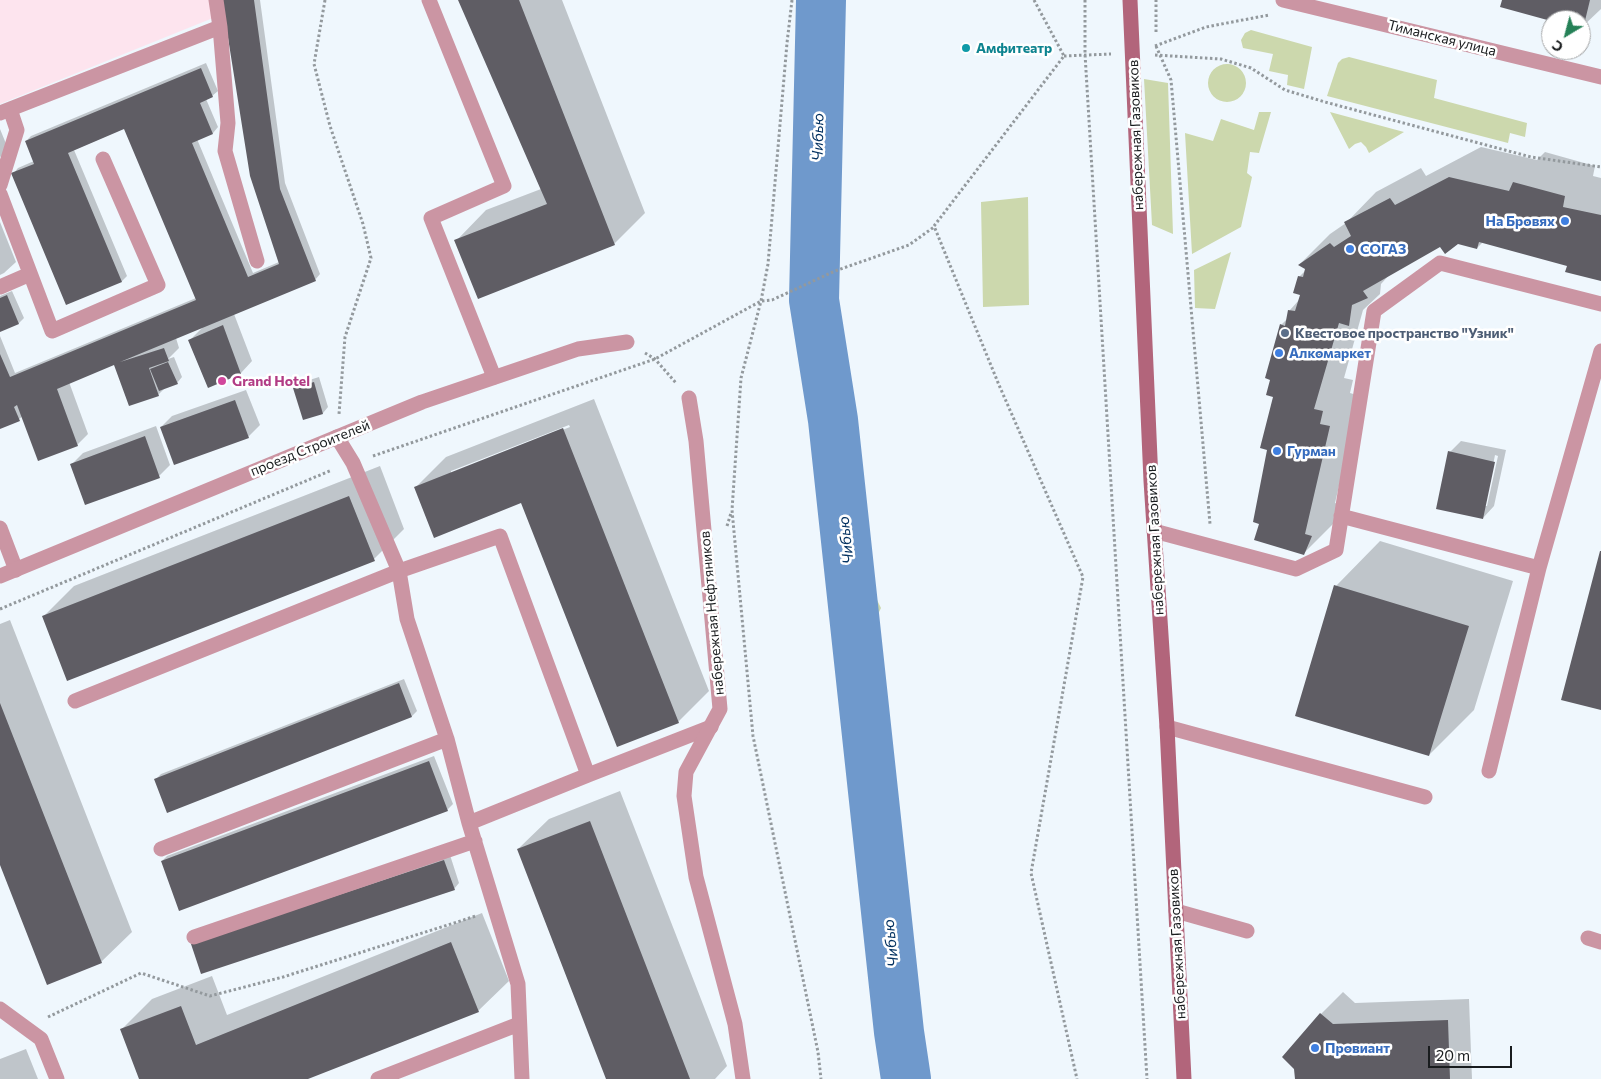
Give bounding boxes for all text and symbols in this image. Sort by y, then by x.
north arrow [1541,10,1591,60]
street label: Тиманская улица [1386,16,1498,60]
text: С [1548,37,1566,56]
place label: Амфитеатр [976,40,1052,56]
marker: Амфитеатр [960,42,972,54]
street label: набережная Газовиков [1125,59,1147,211]
water label: Чибью [809,113,827,161]
place label: На Бровях [1485,213,1555,229]
marker: На Бровях [1559,215,1571,227]
place label: СОГАЗ [1360,241,1406,257]
marker: СОГАЗ [1344,243,1356,255]
place label: Квестовое пространство "Узник" [1295,325,1514,341]
marker: Квестовое пространство "Узник" [1279,327,1291,339]
place label: Алкомаркет [1289,345,1371,361]
marker: Алкомаркет [1273,347,1285,359]
place label: Grand Hotel [232,373,310,389]
marker: Grand Hotel [216,375,228,387]
street label: проезд Строителей [248,416,372,480]
place label: Гурман [1287,443,1336,459]
marker: Гурман [1271,445,1283,457]
street label: набережная Газовиков [1143,464,1167,616]
water label: Чибью [835,515,857,565]
street label: набережная Нефтяников [696,530,728,696]
street label: набережная Газовиков [1165,868,1189,1020]
water label: Чибью [880,918,902,968]
scale bar [1431,1036,1515,1068]
place label: Провиант [1325,1040,1390,1056]
marker: Провиант [1309,1042,1321,1054]
text: 20 m [1436,1046,1470,1064]

